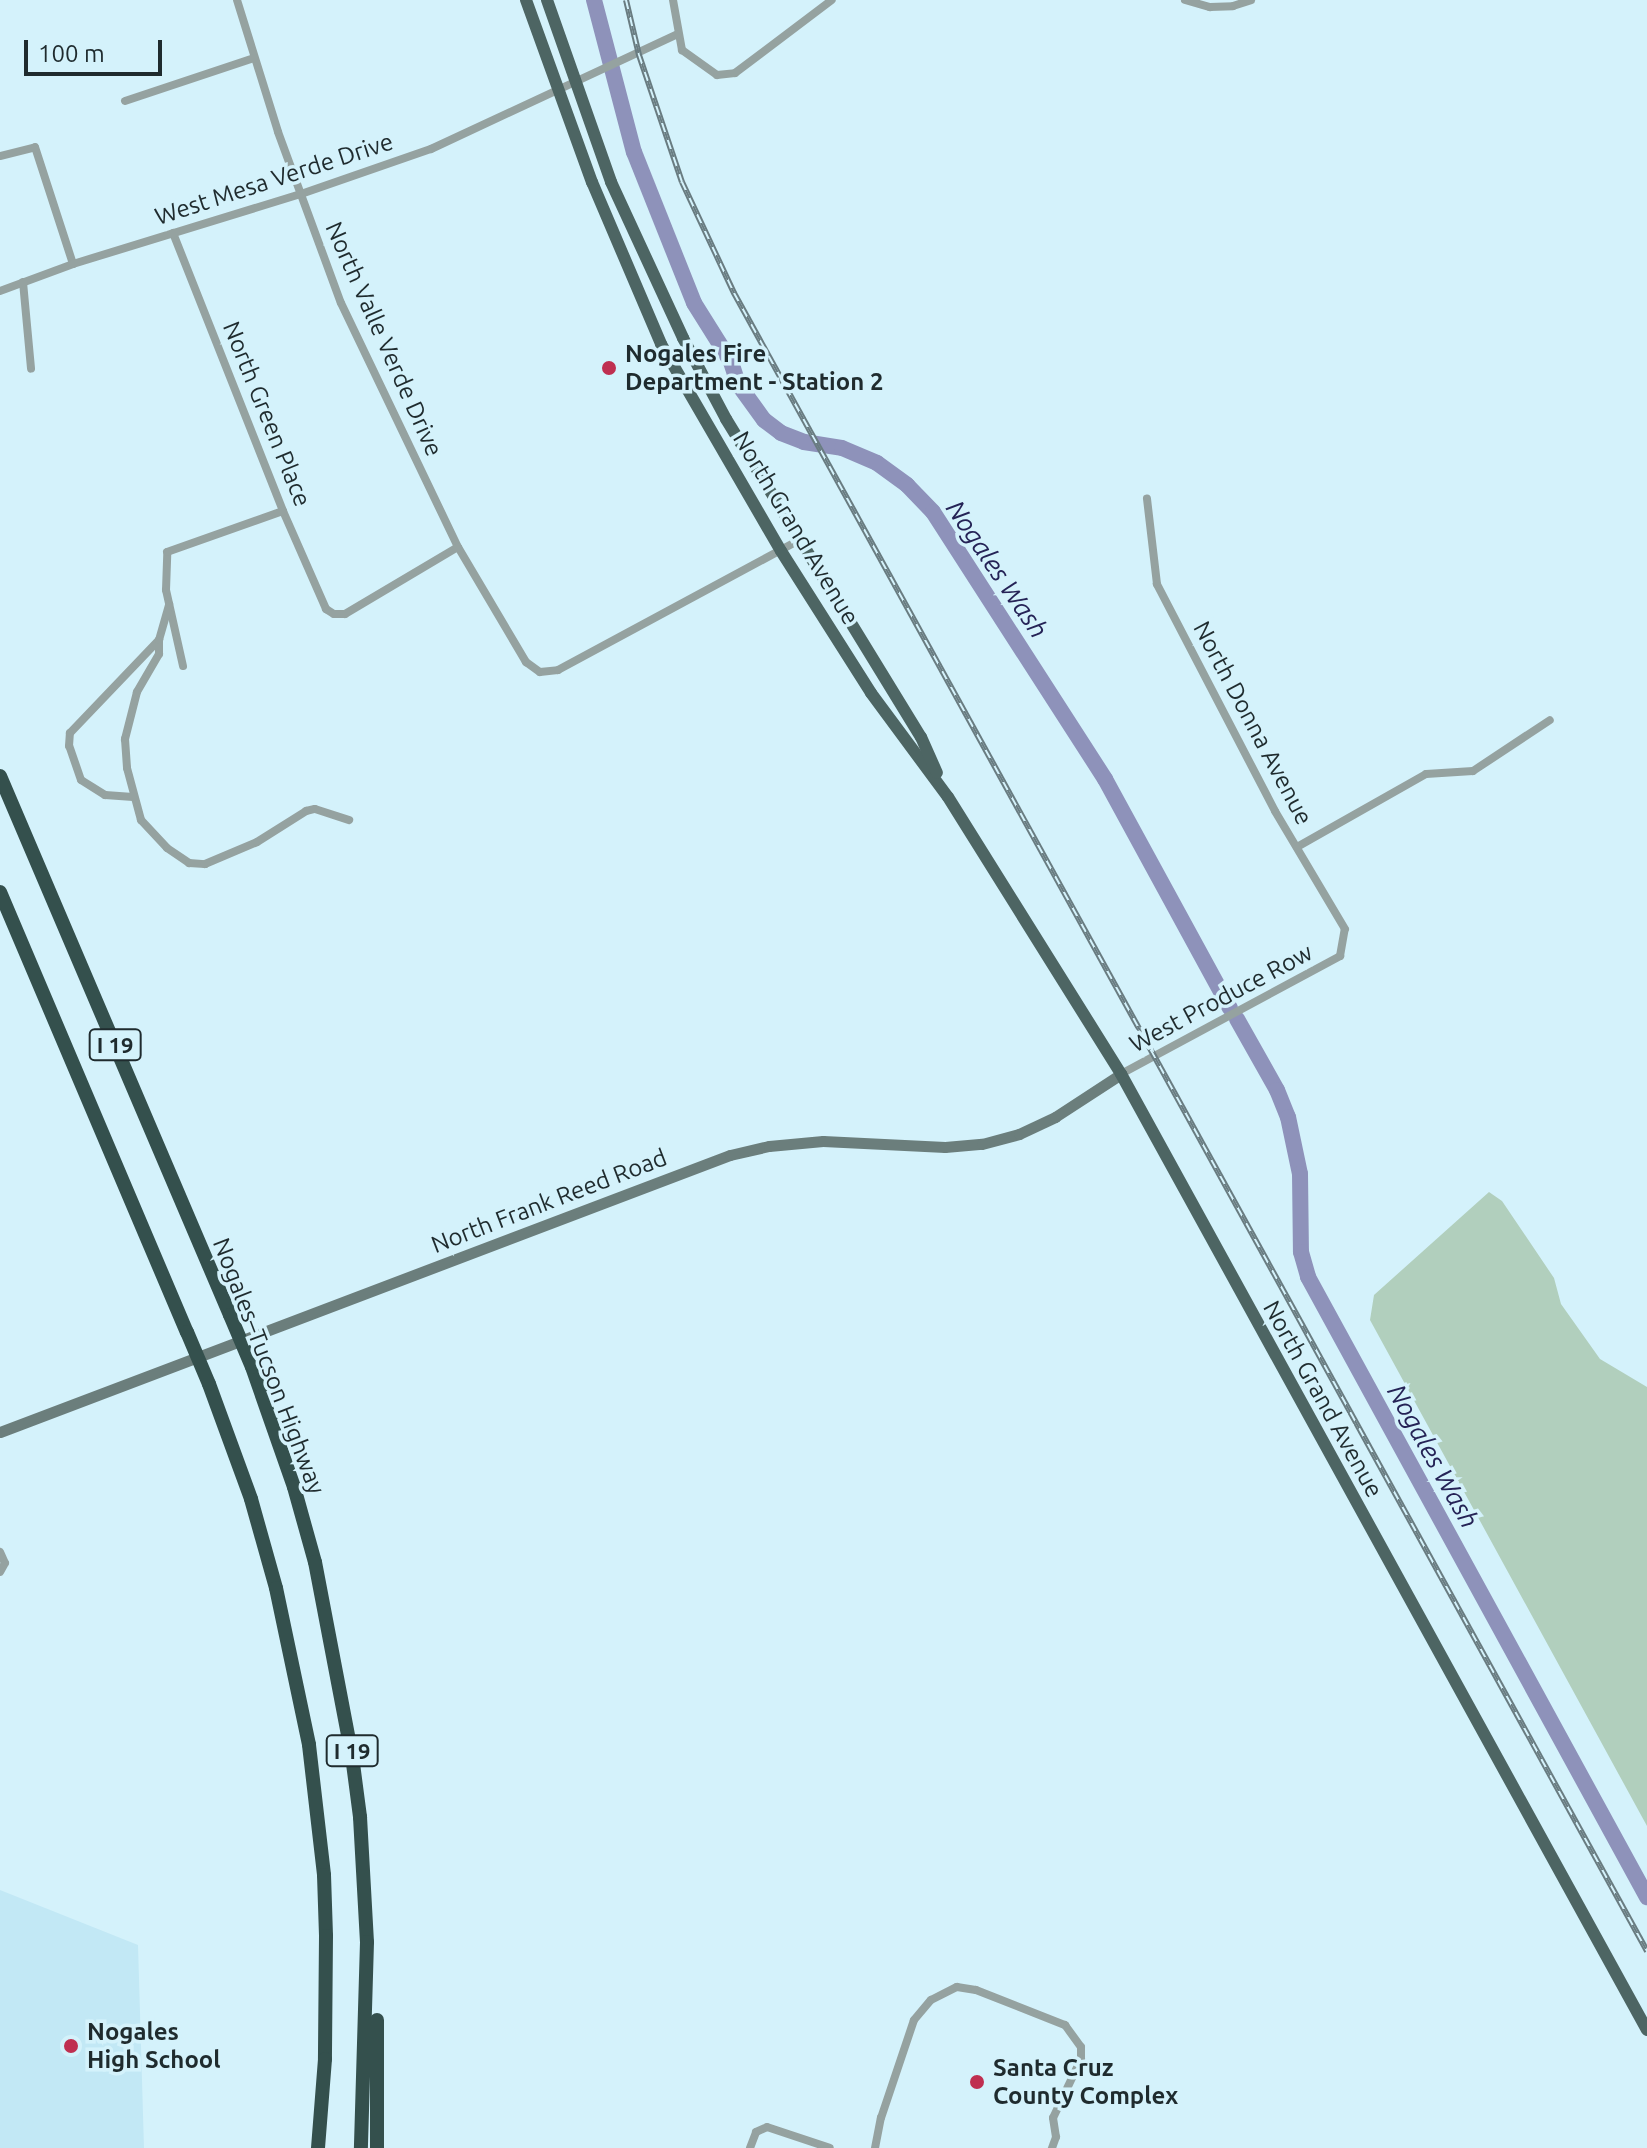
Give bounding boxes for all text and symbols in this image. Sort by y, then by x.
scale bar [28,24,166,74]
text: 100 m [38,40,105,67]
street label: West Mesa Verde Drive [151,127,397,231]
street label: North Valle Verde Drive [319,217,449,461]
street label: North Green Place [217,317,317,511]
place label: Nogales Fire Department - Station 2 [625,340,883,396]
marker: Nogales Fire Department - Station 2 [600,359,618,377]
street label: North Grand Avenue [727,426,865,630]
water label: Nogales Wash [939,494,1055,644]
street label: North Donna Avenue [1187,616,1319,830]
street label: West Produce Row [1125,938,1317,1058]
road number: I 19 [87,1027,143,1063]
street label: North Frank Reed Road [427,1143,671,1259]
street label: Nogales–Tucson Highway [207,1234,331,1498]
street label: North Grand Avenue [1257,1296,1389,1502]
water label: Nogales Wash [1381,1379,1485,1533]
road number: I 19 [324,1733,380,1769]
place label: Nogales High School [87,2018,221,2074]
marker: Nogales High School [62,2037,80,2055]
place label: Santa Cruz County Complex [993,2054,1178,2110]
marker: Santa Cruz County Complex [968,2073,986,2091]

